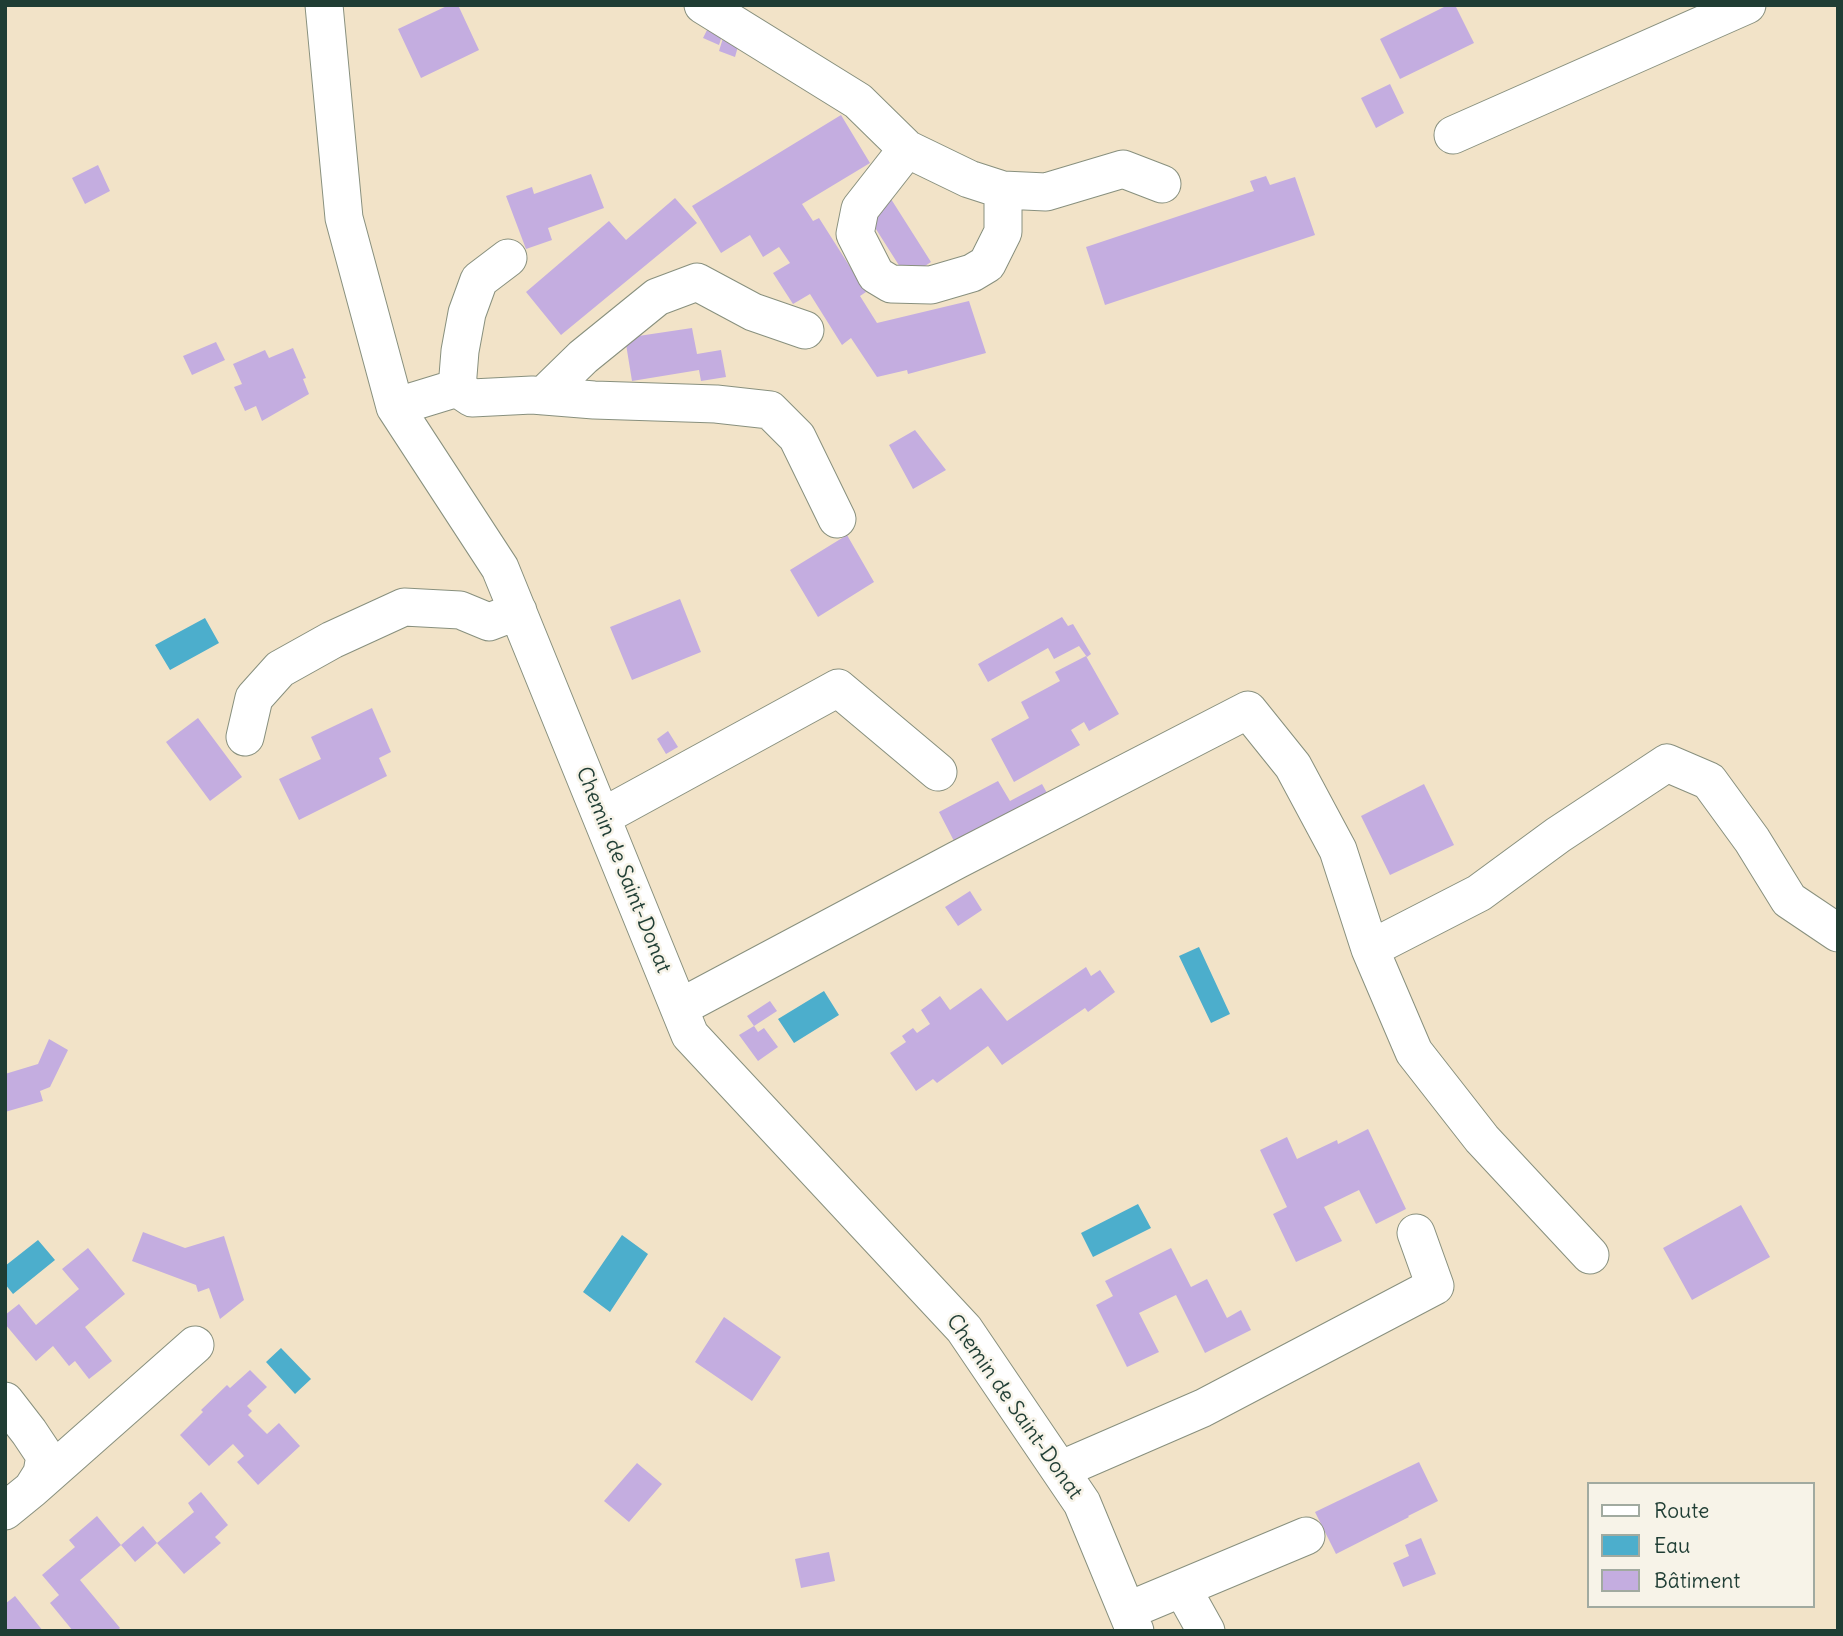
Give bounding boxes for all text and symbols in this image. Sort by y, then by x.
street label: Chemin de Saint-Donat [570,763,676,977]
street label: Chemin de Saint-Donat [941,1310,1087,1504]
legend [1588,1482,1815,1608]
text: Route [1654,1497,1709,1524]
text: Eau [1654,1532,1690,1559]
text: Bâtiment [1654,1567,1740,1594]

